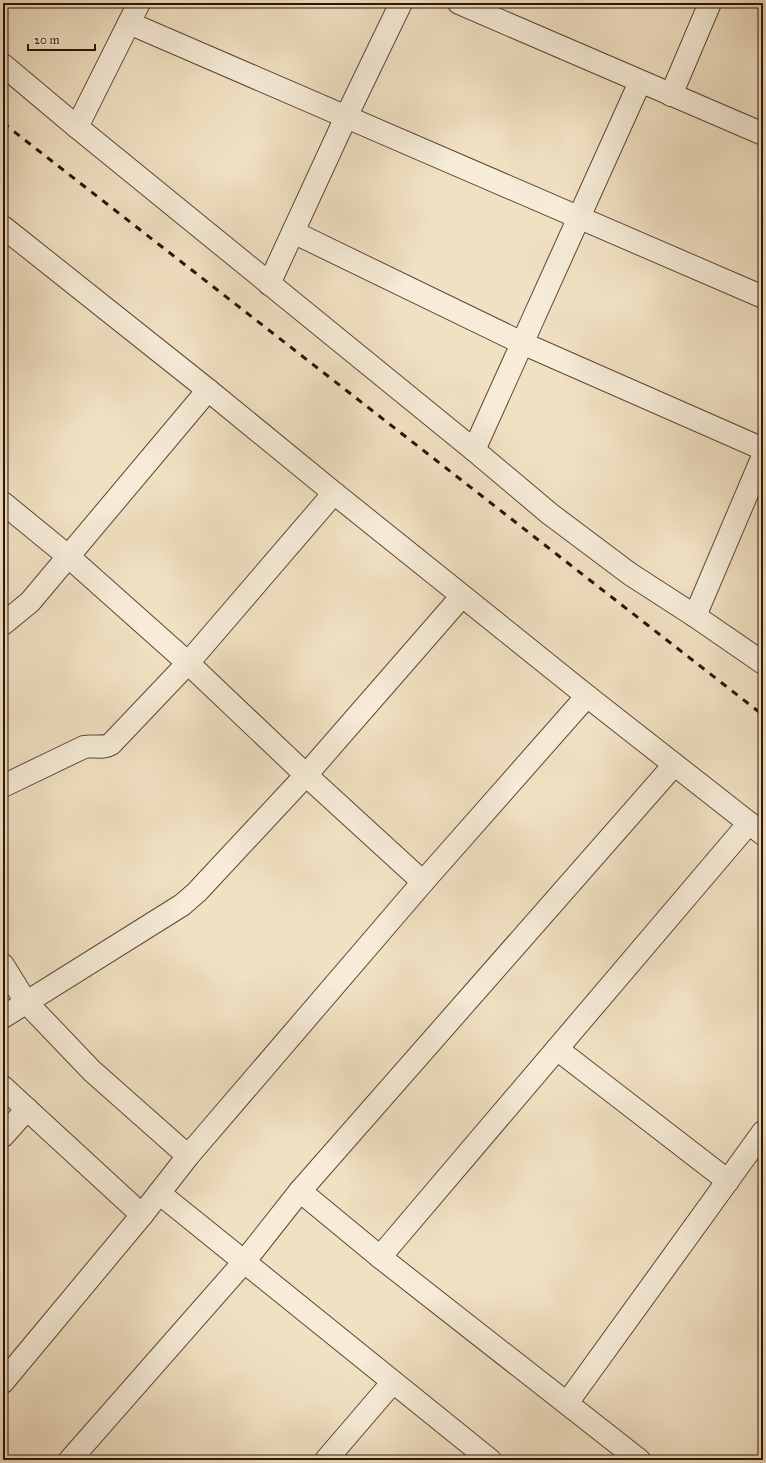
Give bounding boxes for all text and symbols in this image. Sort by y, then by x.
scale bar [28,26,95,52]
text: 20 m [34,33,60,47]

